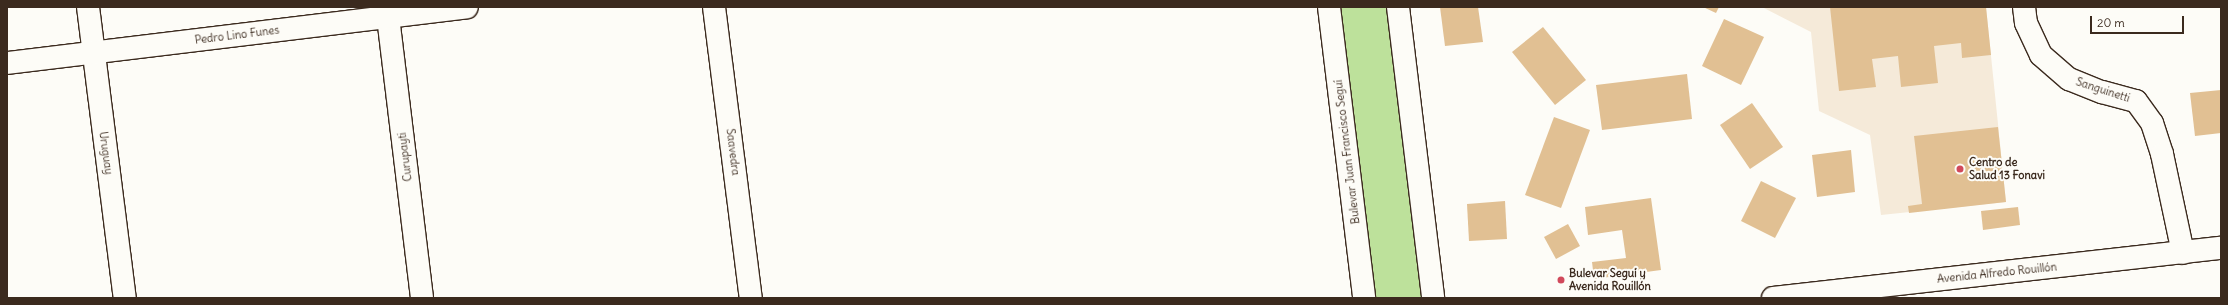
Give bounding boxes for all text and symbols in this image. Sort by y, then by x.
scale bar [2092,8,2186,34]
text: 20 m [2097,15,2125,30]
street label: Pedro Lino Funes [194,23,280,47]
street label: Sanguinetti [2074,75,2132,105]
street label: Bulevar Juan Francisco Seguí [1332,79,1362,225]
street label: Saavedra [724,128,742,176]
street label: Uruguay [96,131,116,175]
street label: Curupayti [395,132,415,182]
place label: Centro de Salud 13 Fonavi [1969,156,2045,182]
marker: Centro de Salud 13 Fonavi [1954,163,1966,175]
street label: Avenida Alfredo Rouillón [1936,260,2058,286]
place label: Bulevar Seguí y Avenida Rouillón [1569,267,1651,293]
marker: Bulevar Seguí y Avenida Rouillón [1556,275,1566,285]

